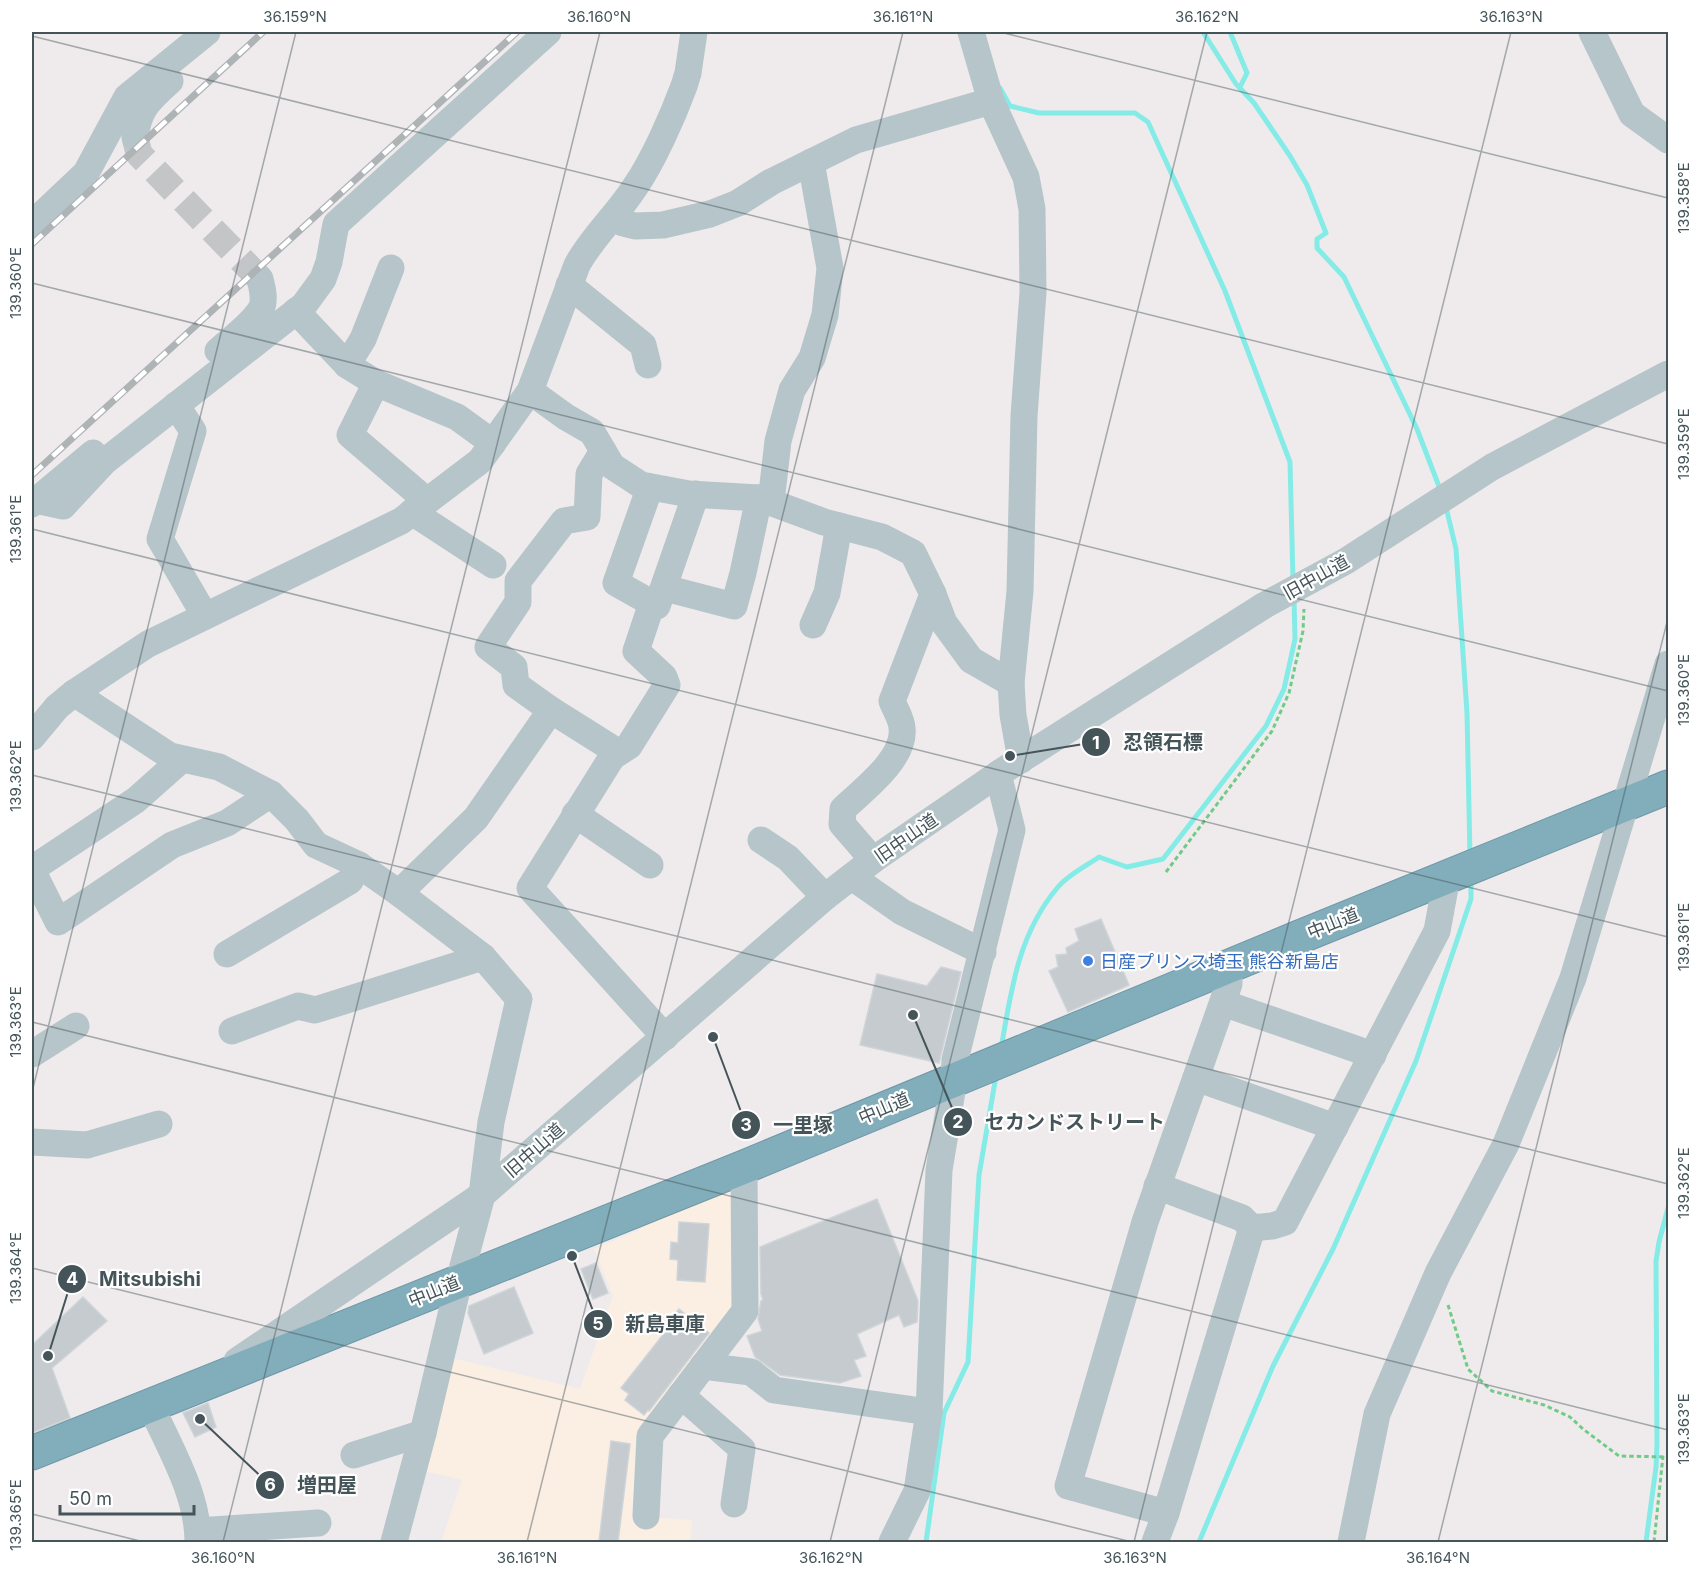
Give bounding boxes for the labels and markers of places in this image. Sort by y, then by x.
callout: 忍領石標 [1081,723,1215,761]
place label: 日産プリンス埼玉 熊谷新島店 [1100,951,1339,972]
marker: 日産プリンス埼玉 熊谷新島店 [1081,954,1095,968]
callout: セカンドストリート [943,1103,1177,1141]
callout: 一里塚 [731,1106,845,1144]
callout: Mitsubishi [57,1260,213,1298]
callout: 新島車庫 [583,1305,717,1343]
callout: 増田屋 [255,1466,369,1504]

